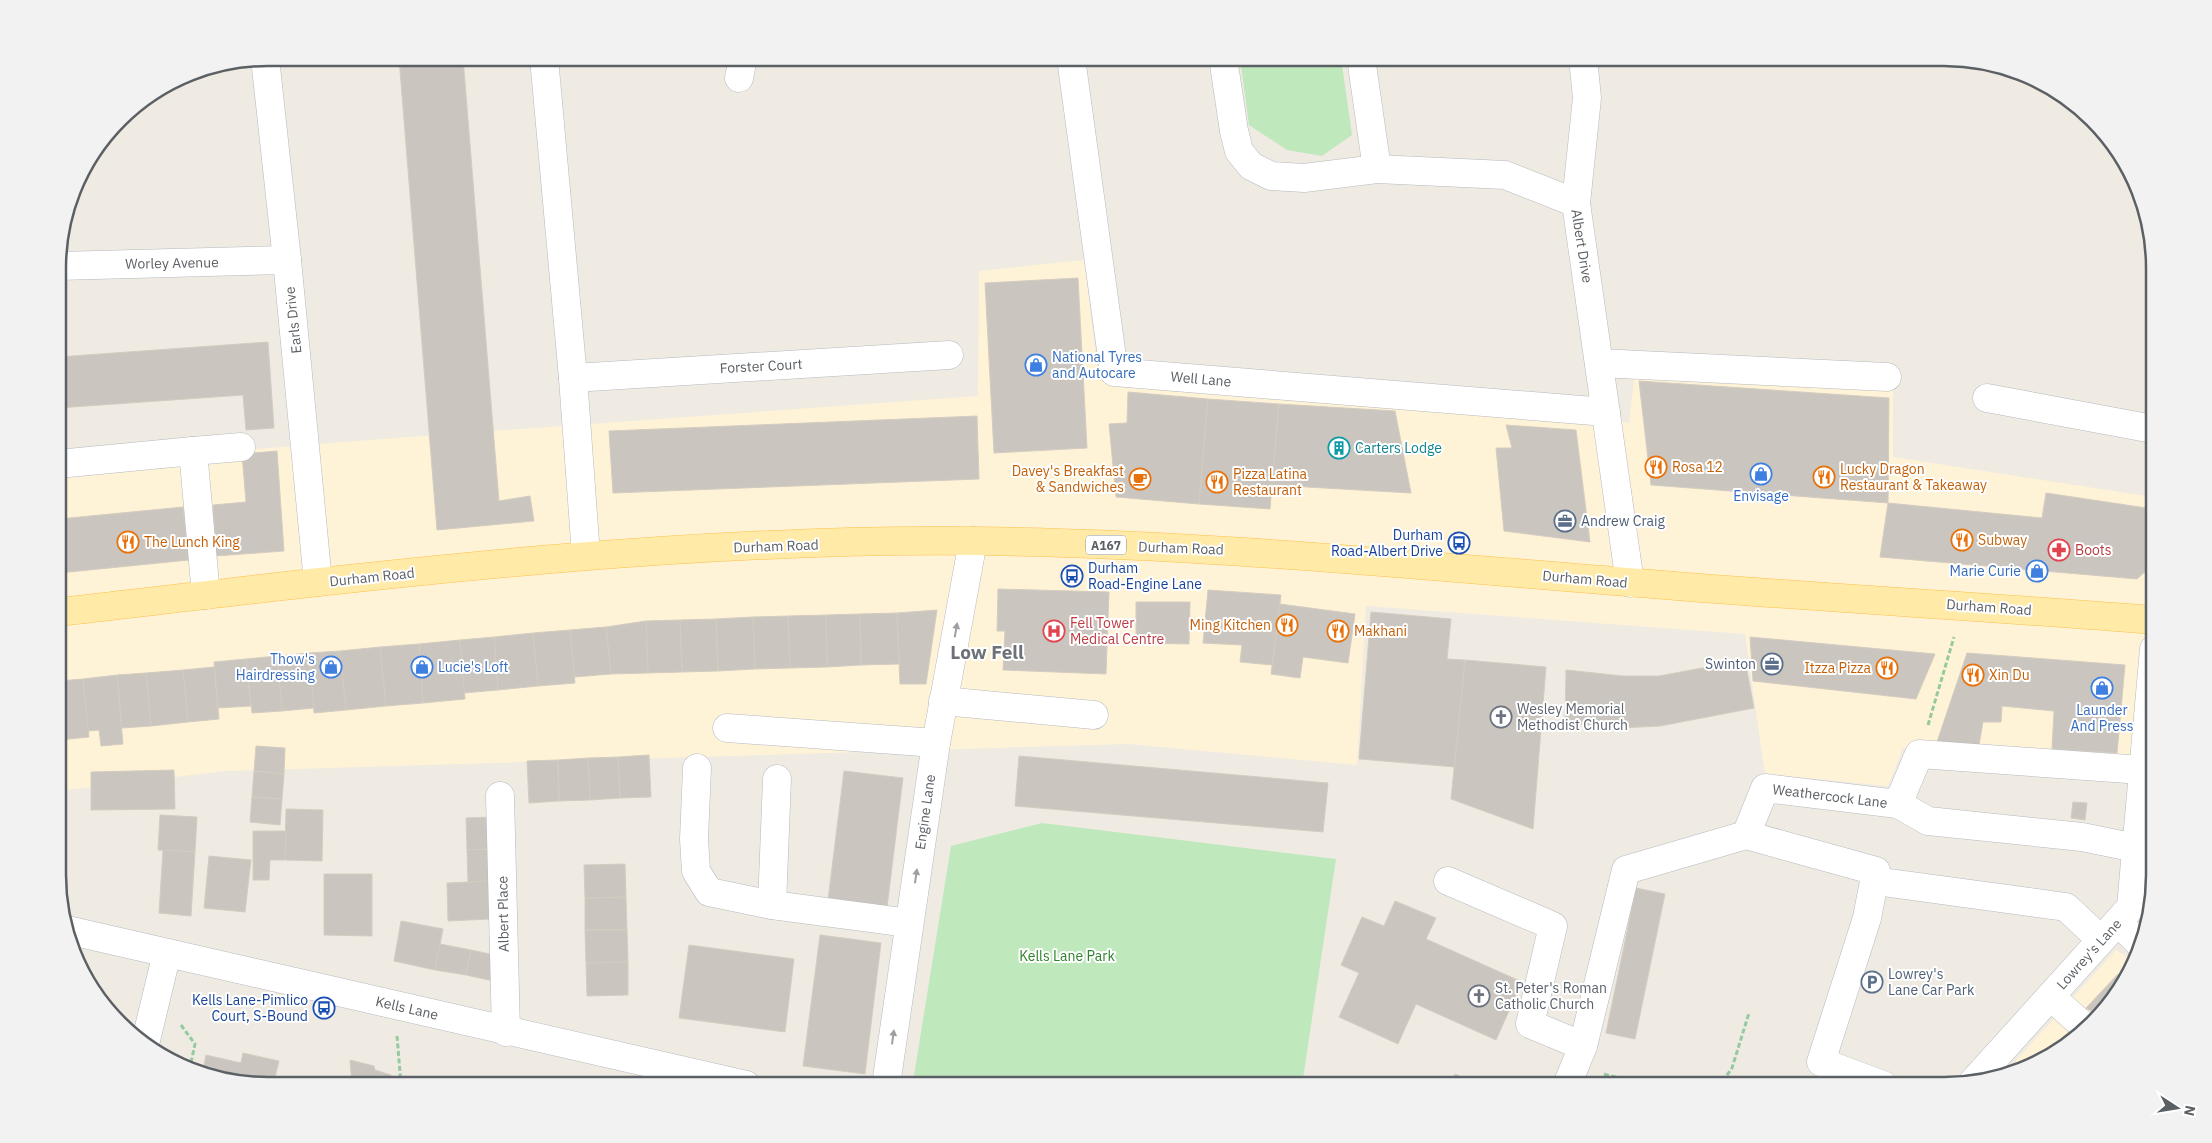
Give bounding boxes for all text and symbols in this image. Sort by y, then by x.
street label: Albert Drive [1567,208,1597,285]
street label: Worley Avenue [125,253,219,273]
street label: Earls Drive [281,285,305,354]
place label: National Tyres and Autocare [1052,348,1142,382]
shop icon: National Tyres and Autocare [1024,353,1048,377]
street label: Forster Court [719,355,803,377]
street label: Well Lane [1170,367,1232,391]
building icon: Carters Lodge [1327,436,1351,460]
place label: Carters Lodge [1355,439,1442,457]
restaurant icon: Rosa 12 [1644,455,1668,479]
place label: Rosa 12 [1672,458,1723,476]
place label: Lucky Dragon Restaurant & Takeaway [1840,460,1987,494]
place label: Davey's Breakfast & Sandwiches [1012,462,1124,496]
shop icon: Envisage [1749,462,1773,486]
place label: Pizza Latina Restaurant [1233,465,1308,499]
restaurant icon: Lucky Dragon Restaurant & Takeaway [1812,465,1836,489]
cafe icon: Davey's Breakfast & Sandwiches [1128,467,1152,491]
restaurant icon: Pizza Latina Restaurant [1205,470,1229,494]
place label: Envisage [1733,487,1789,505]
office icon: Andrew Craig [1553,509,1577,533]
place label: Andrew Craig [1581,512,1666,530]
place label: Durham Road-Albert Drive [1331,526,1443,560]
restaurant icon: Subway [1950,528,1974,552]
restaurant icon: The Lunch King [116,530,140,554]
bus stop icon: Durham Road-Albert Drive [1447,531,1471,555]
place label: Subway [1978,531,2027,549]
place label: The Lunch King [144,533,240,551]
street label: Durham Road [733,536,819,556]
road number: A167 [1086,536,1126,554]
street label: Durham Road [1138,538,1224,558]
pharmacy icon: Boots [2047,538,2071,562]
place label: Boots [2075,541,2112,559]
place label: Durham Road-Engine Lane [1088,559,1202,593]
shop icon: Marie Curie [2025,559,2049,583]
place label: Marie Curie [1950,562,2021,580]
street label: Durham Road [328,564,416,590]
bus stop icon: Durham Road-Engine Lane [1060,564,1084,588]
street label: Durham Road [1542,566,1628,592]
street label: Durham Road [1946,595,2032,619]
restaurant icon: Ming Kitchen [1275,613,1299,637]
place label: Fell Tower Medical Centre [1070,614,1165,648]
place label: Ming Kitchen [1190,616,1271,634]
hospital icon: Fell Tower Medical Centre [1042,619,1066,643]
restaurant icon: Makhani [1326,619,1350,643]
one-way arrow [953,621,961,637]
place label: Makhani [1354,622,1407,640]
district label: Low Fell [950,640,1024,664]
place label: Thow's Hairdressing [236,650,316,684]
office icon: Swinton [1760,652,1784,676]
shop icon: Thow's Hairdressing [319,655,343,679]
shop icon: Lucie's Loft [410,655,434,679]
place label: Swinton [1705,655,1756,673]
restaurant icon: Itzza Pizza [1875,656,1899,680]
place label: Lucie's Loft [438,658,508,676]
place label: Itzza Pizza [1804,659,1872,677]
restaurant icon: Xin Du [1961,663,1985,687]
place label: Xin Du [1989,666,2030,684]
shop icon: Launder And Press [2090,676,2114,700]
place label: Wesley Memorial Methodist Church [1517,700,1628,734]
place label: Launder And Press [2071,701,2134,735]
church icon: Wesley Memorial Methodist Church [1489,705,1513,729]
street label: Engine Lane [911,773,939,851]
street label: Weathercock Lane [1771,780,1889,812]
one-way arrow [912,868,920,884]
street label: Albert Place [493,875,513,952]
street label: Lowrey's Lane [2053,915,2126,993]
park label: Kells Lane Park [1019,947,1115,965]
place label: Lowrey's Lane Car Park [1888,965,1975,999]
parking icon: Lowrey's Lane Car Park [1860,970,1884,994]
place label: St. Peter's Roman Catholic Church [1495,979,1607,1013]
church icon: St. Peter's Roman Catholic Church [1467,984,1491,1008]
place label: Kells Lane-Pimlico Court, S-Bound [192,991,308,1025]
street label: Kells Lane [374,992,441,1024]
bus stop icon: Kells Lane-Pimlico Court, S-Bound [312,996,336,1020]
one-way arrow [889,1029,897,1045]
north arrow [2152,1083,2202,1133]
text: N [2180,1104,2200,1118]

